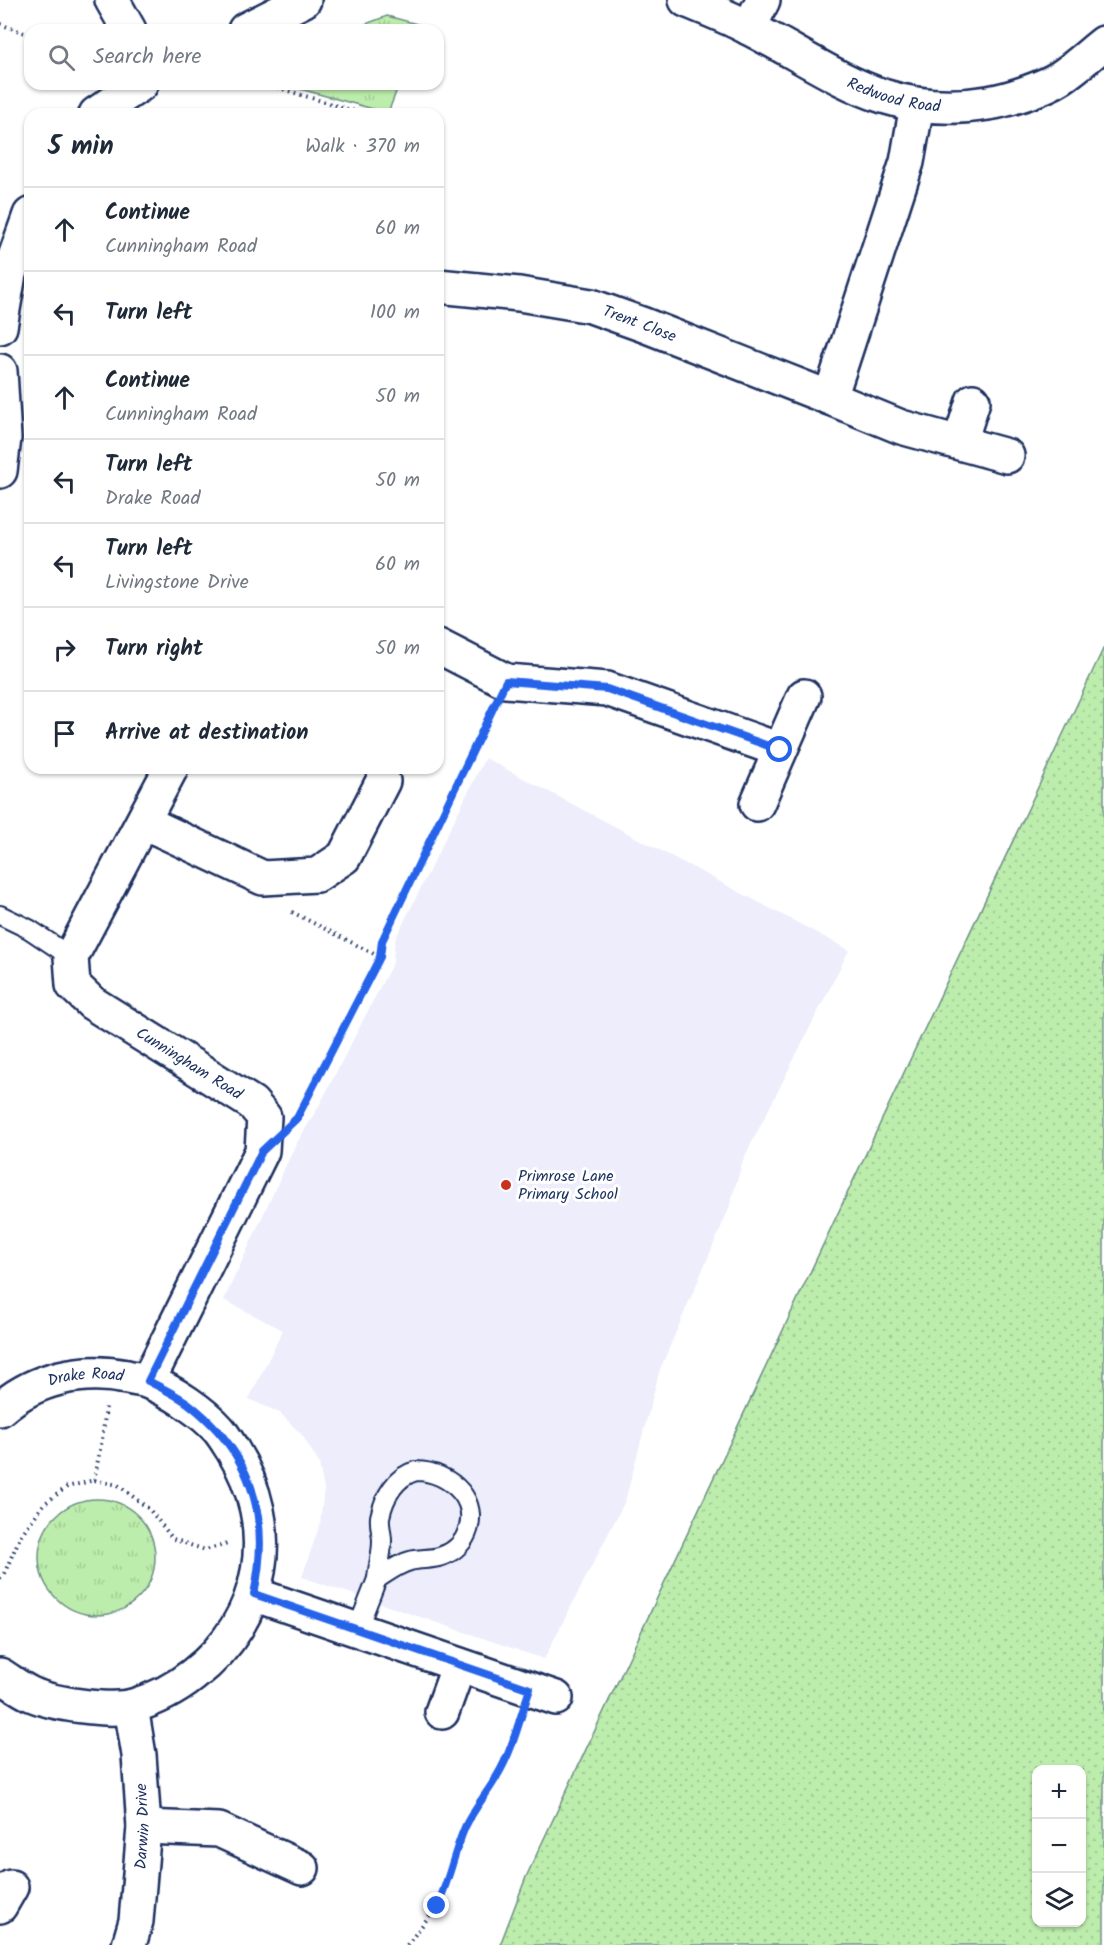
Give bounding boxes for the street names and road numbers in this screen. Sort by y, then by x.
street label: Redwood Road [843,71,942,119]
street label: Trent Close [599,299,680,349]
street label: Cunningham Road [131,1021,248,1107]
street label: Drake Road [45,1361,126,1393]
street label: Darwin Drive [128,1783,157,1870]

